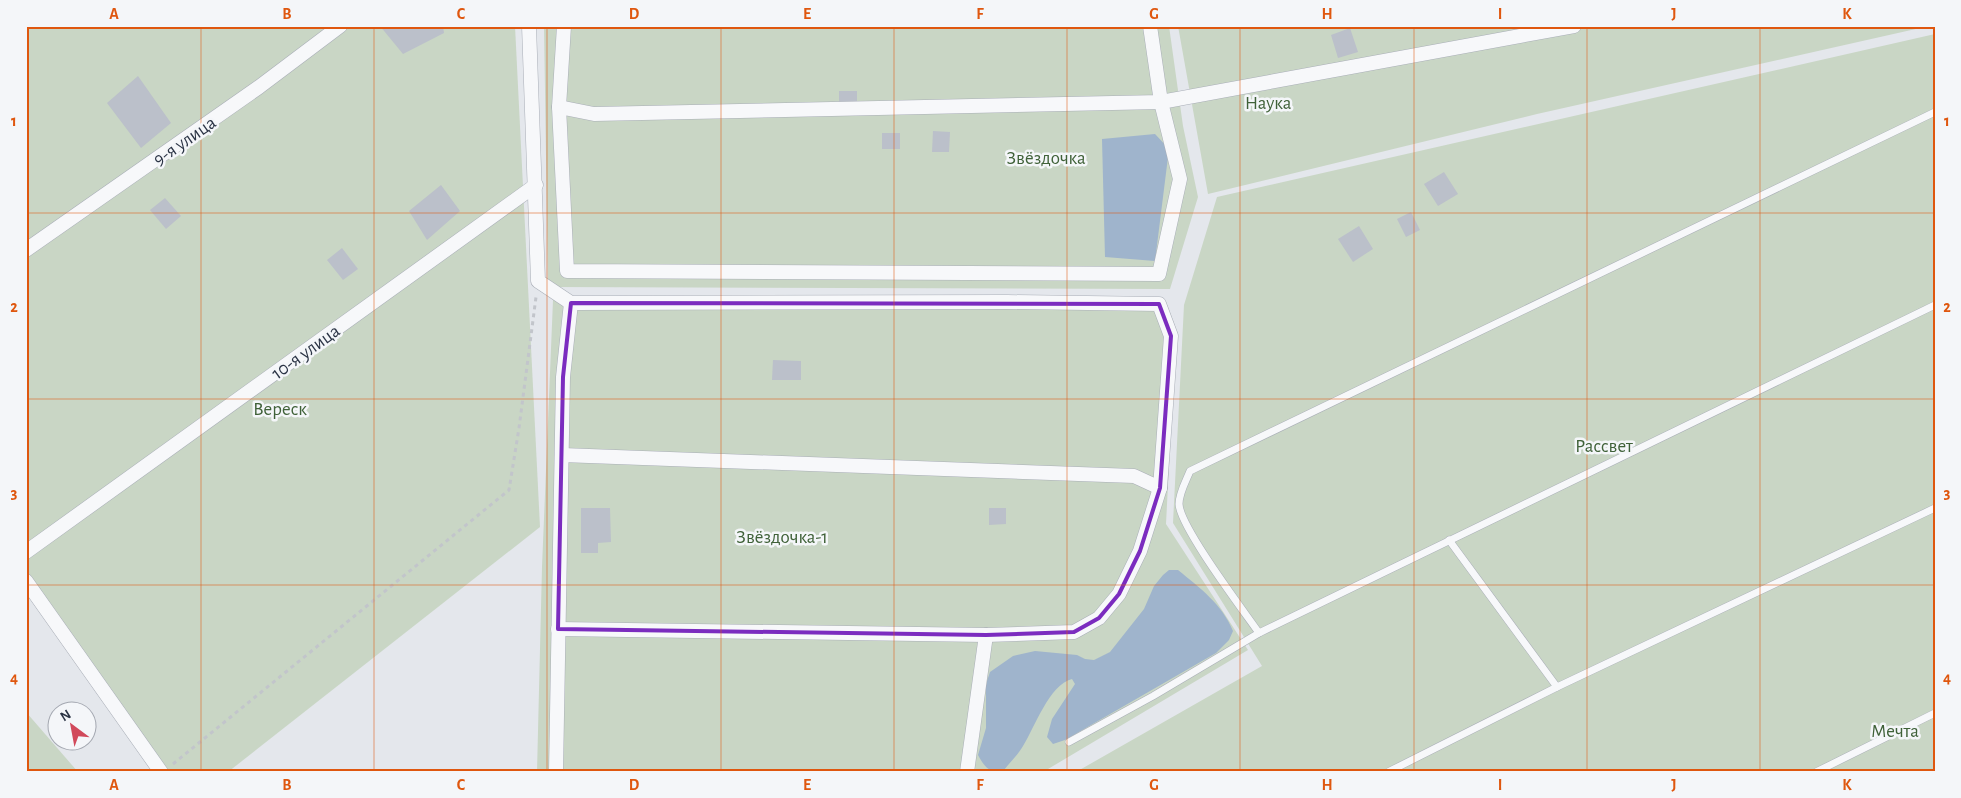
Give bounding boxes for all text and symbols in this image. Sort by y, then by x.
text: A [109,6,119,22]
text: B [282,6,292,22]
text: C [457,6,466,22]
text: D [629,6,640,22]
text: E [803,6,811,22]
text: F [976,6,984,22]
text: G [1149,6,1159,22]
text: H [1321,6,1333,22]
text: I [1498,6,1502,22]
text: J [1671,6,1677,22]
text: K [1842,6,1852,22]
park label: Наука [1245,94,1292,113]
text: 1 [11,113,17,129]
street label: 9-я улица [150,113,220,170]
text: 1 [1944,113,1950,129]
park label: Звёздочка [1006,149,1086,168]
text: 2 [10,299,18,315]
text: 2 [1943,299,1951,315]
street label: 10-я улица [268,321,344,383]
park label: Вереск [253,400,307,419]
park label: Рассвет [1575,437,1633,456]
text: 3 [11,485,18,501]
text: 3 [1944,485,1951,501]
park label: Звёздочка-1 [736,528,828,547]
text: 4 [10,670,18,686]
text: 4 [1943,670,1951,686]
north arrow [48,700,98,750]
text: N [58,707,73,724]
park label: Мечта [1871,722,1919,741]
text: A [109,777,119,793]
text: B [282,777,292,793]
text: C [457,777,466,793]
text: D [629,777,640,793]
text: E [803,777,811,793]
text: F [976,777,984,793]
text: G [1149,777,1159,793]
text: H [1321,777,1333,793]
text: I [1498,777,1502,793]
text: J [1671,777,1677,793]
text: K [1842,777,1852,793]

